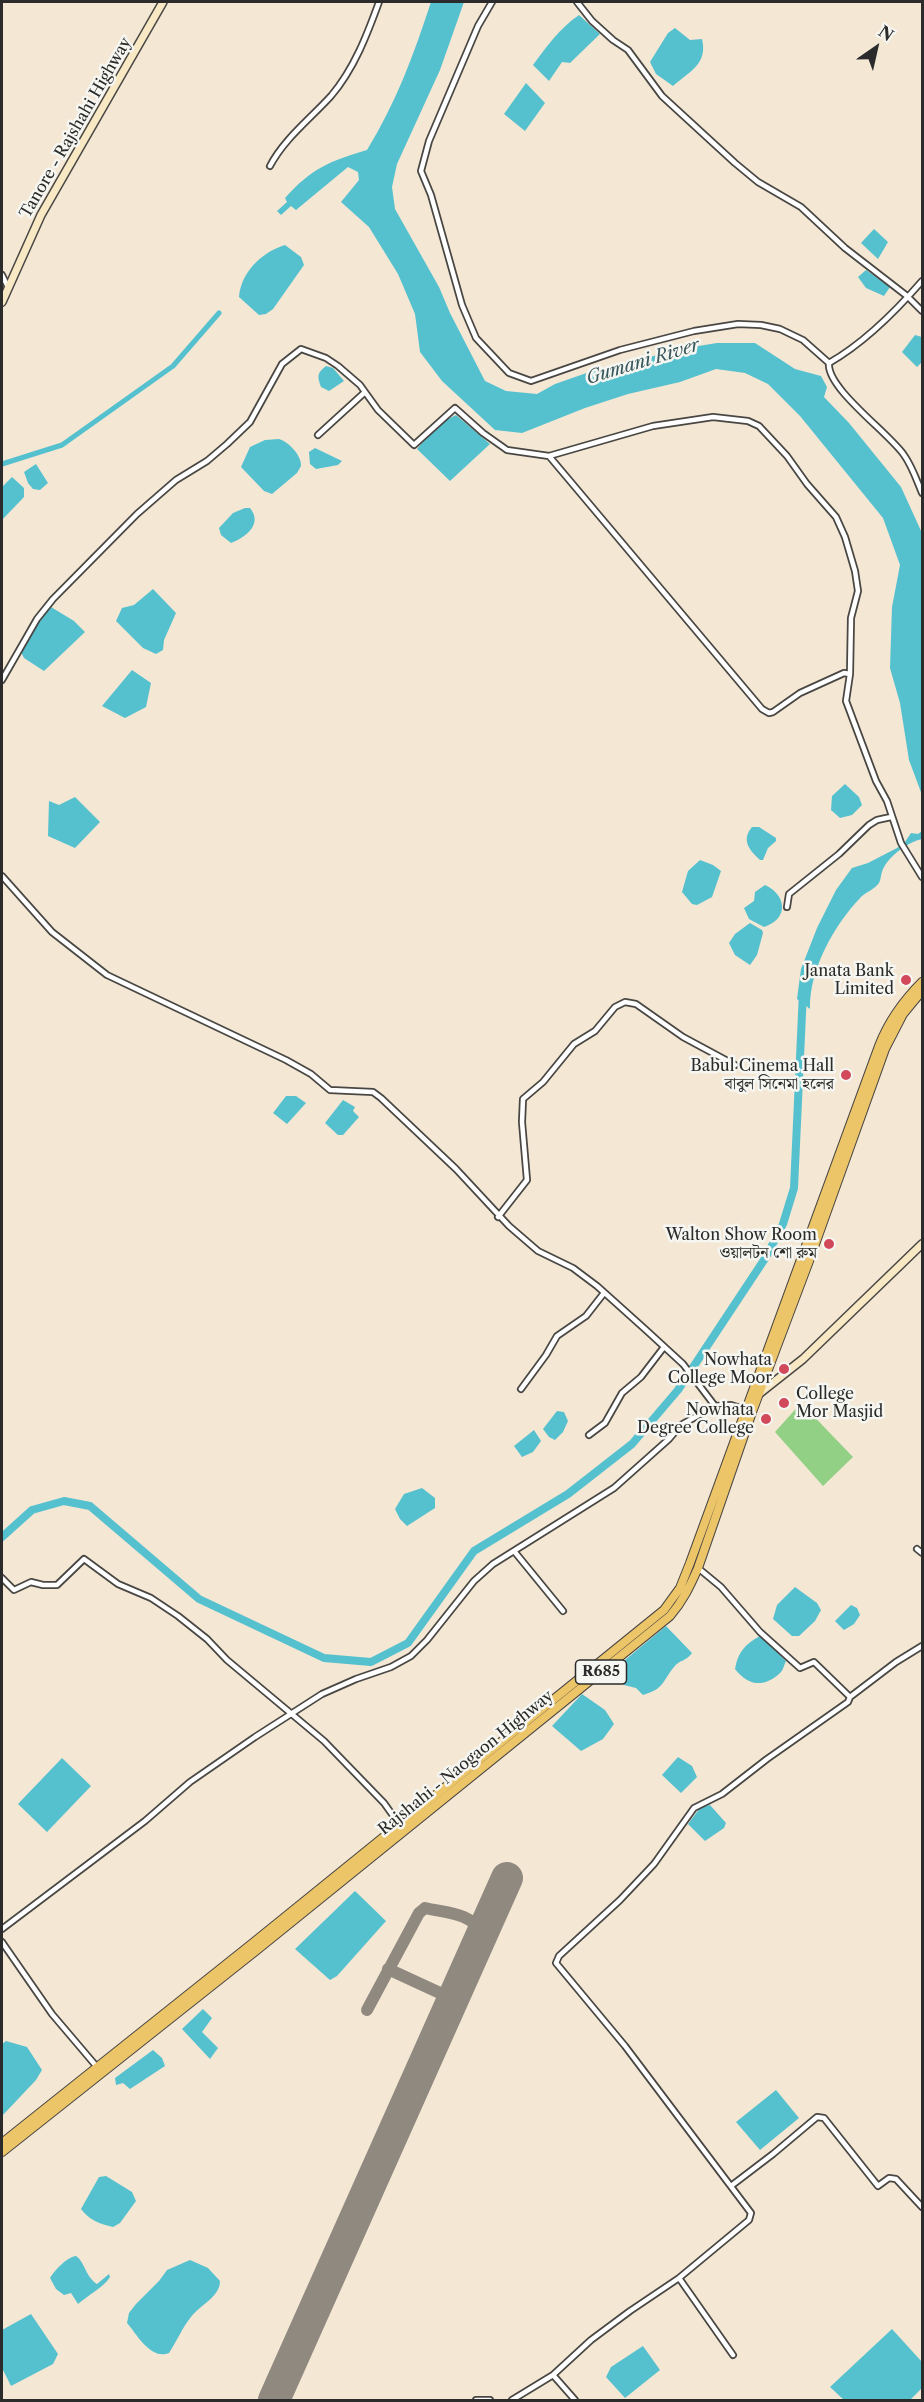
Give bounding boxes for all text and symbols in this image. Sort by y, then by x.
north arrow [846,18,906,78]
text: N [875,21,897,45]
street label: Tanore - Rajshahi Highway [16,34,136,222]
water label: Gumani River [583,334,703,390]
place label: Janata Bank Limited [804,961,894,999]
marker: Janata Bank Limited [899,973,913,987]
place label: Babul Cinema Hall বাবুল সিনেমা হলের [691,1056,834,1094]
marker: Babul Cinema Hall বাবুল সিনেমা হলের [839,1068,853,1082]
place label: Walton Show Room ওয়ালটন শো রুম [665,1225,817,1263]
marker: Walton Show Room ওয়ালটন শো রুম [822,1237,836,1251]
place label: Nowhata College Moor [668,1350,772,1388]
marker: Nowhata College Moor [777,1362,791,1376]
place label: College Mor Masjid [796,1384,883,1422]
marker: College Mor Masjid [777,1396,791,1410]
place label: Nowhata Degree College [637,1400,754,1438]
marker: Nowhata Degree College [759,1412,773,1426]
road number: R685 [576,1660,626,1684]
street label: Rajshahi - Naogaon Highway [375,1687,557,1839]

